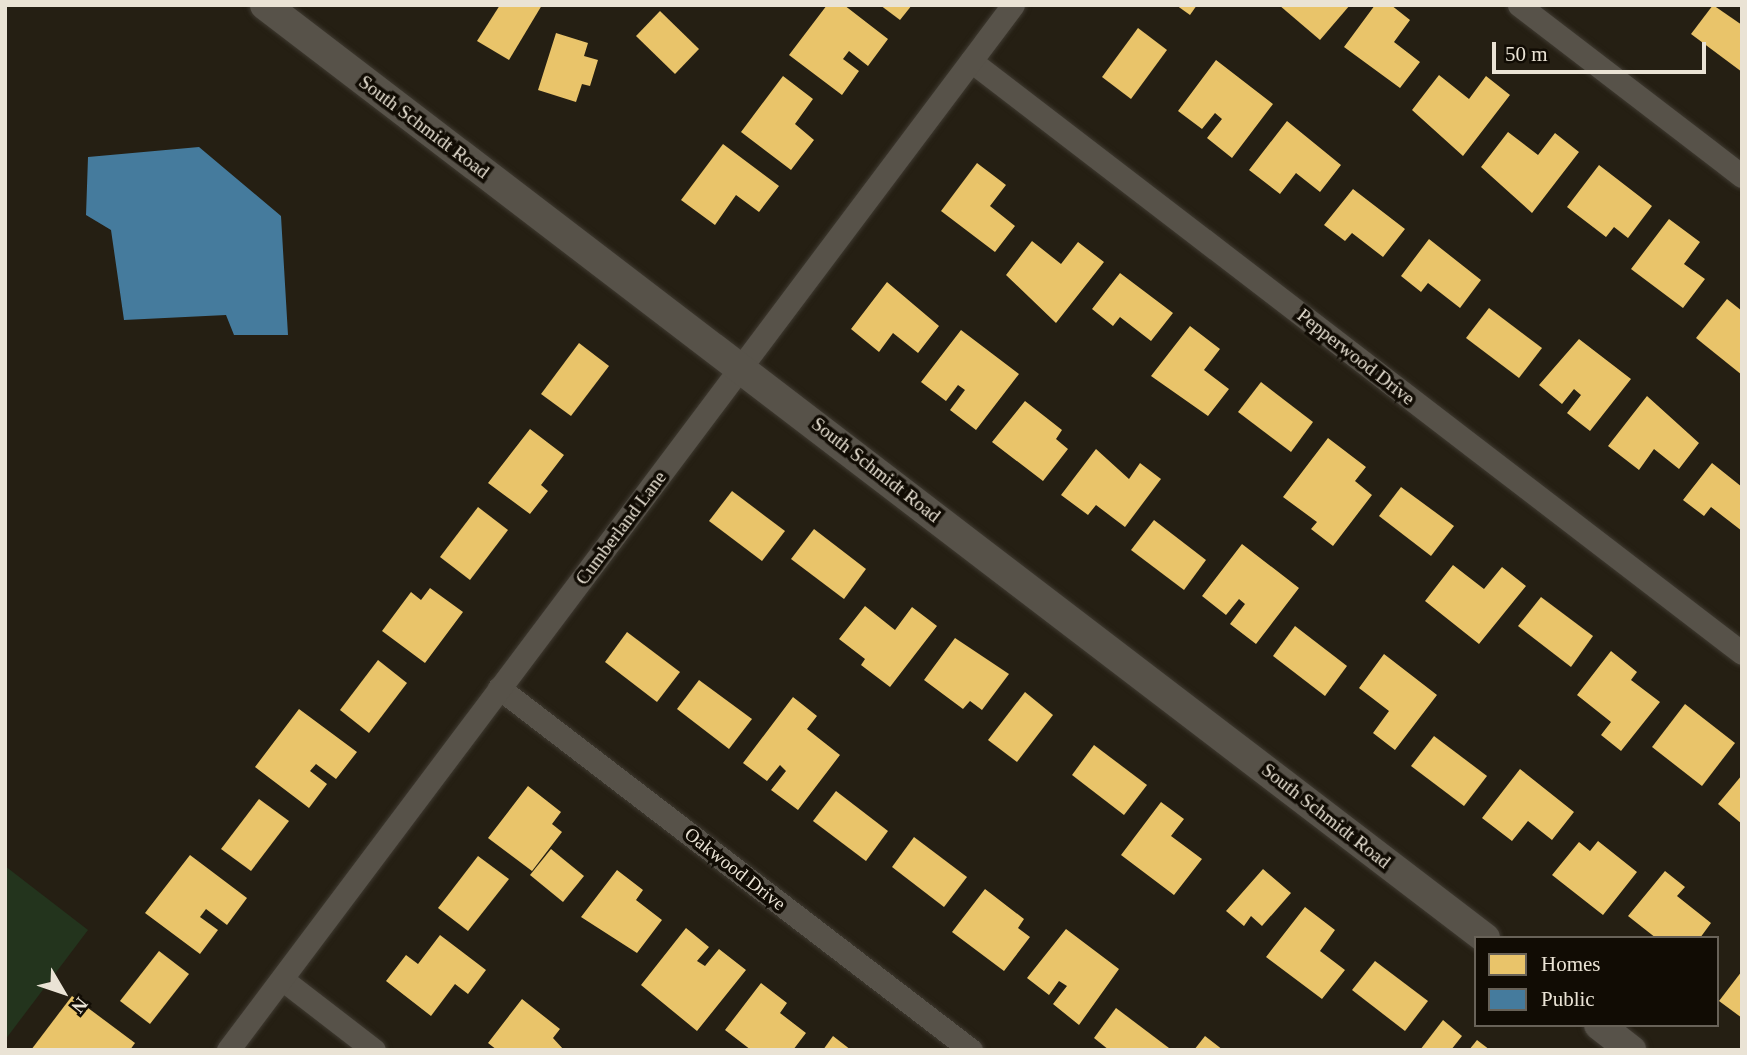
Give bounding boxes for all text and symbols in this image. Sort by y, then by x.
scale bar [1495,28,1708,72]
text: 50 m [1505,42,1548,66]
street label: South Schmidt Road [354,71,494,183]
street label: Pepperwood Drive [1293,304,1419,410]
street label: South Schmidt Road [807,413,945,527]
street label: Cumberland Lane [571,467,671,589]
street label: South Schmidt Road [1257,759,1395,873]
street label: Oakwood Drive [680,822,790,916]
legend [1474,936,1719,1027]
text: Homes [1541,952,1601,976]
north arrow [28,957,98,1027]
text: Public [1541,987,1595,1011]
text: N [67,994,92,1017]

